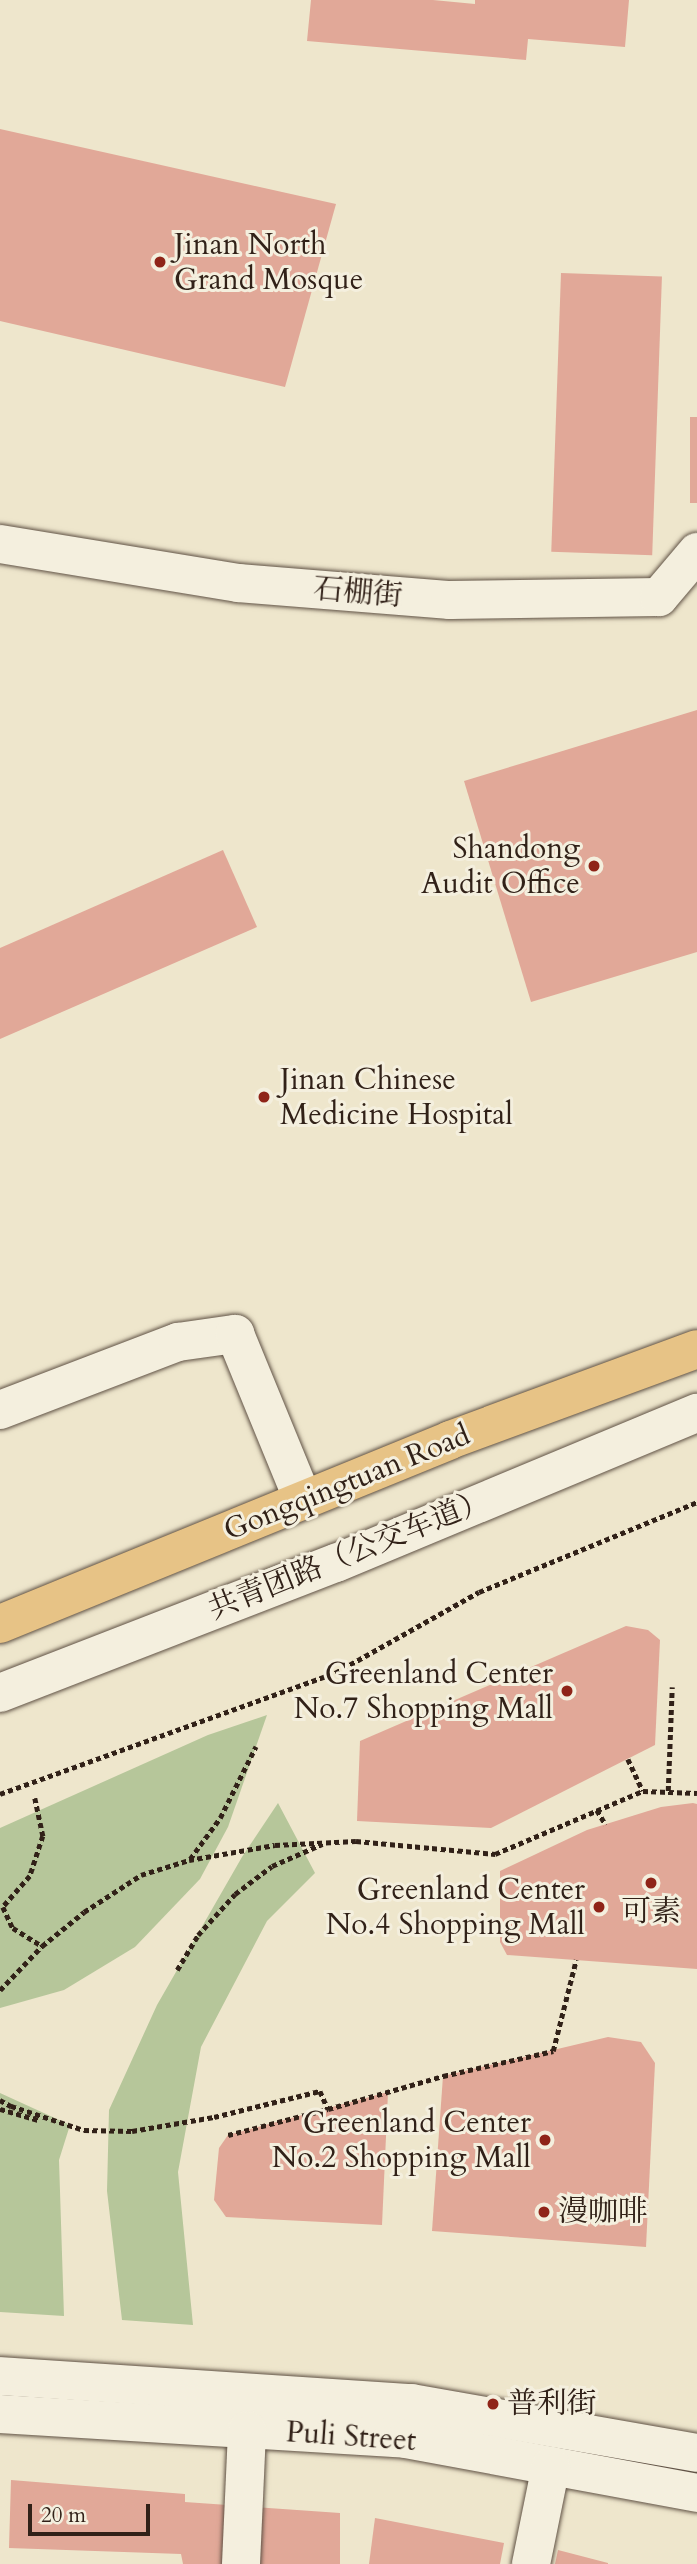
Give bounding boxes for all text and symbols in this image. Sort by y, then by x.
place label: Jinan North Grand Mosque [174,227,363,298]
marker: Jinan North Grand Mosque [152,254,168,270]
street label: 石棚街 [312,571,404,615]
place label: Shandong Audit Office [421,831,580,902]
marker: Shandong Audit Office [586,858,602,874]
place label: Jinan Chinese Medicine Hospital [280,1062,513,1132]
marker: Jinan Chinese Medicine Hospital [254,1087,274,1107]
street label: Gongqingtuan Road [219,1417,475,1549]
street label: 共青团路（公交车道） [203,1482,495,1628]
place label: Greenland Center No.7 Shopping Mall [294,1656,553,1726]
marker: Greenland Center No.7 Shopping Mall [559,1683,575,1699]
place label: Greenland Center No.4 Shopping Mall [326,1872,585,1942]
marker: 可素 [643,1875,659,1891]
place label: 可素 [621,1894,681,1930]
marker: Greenland Center No.4 Shopping Mall [591,1899,607,1915]
place label: Greenland Center No.2 Shopping Mall [272,2105,531,2176]
marker: Greenland Center No.2 Shopping Mall [537,2132,553,2148]
place label: 漫咖啡 [558,2194,648,2230]
marker: 漫咖啡 [536,2204,552,2220]
place label: 普利街 [507,2386,597,2422]
marker: 普利街 [485,2396,501,2412]
street label: Puli Street [285,2414,417,2460]
scale bar [32,2490,154,2534]
text: 20 m [41,2501,86,2530]

